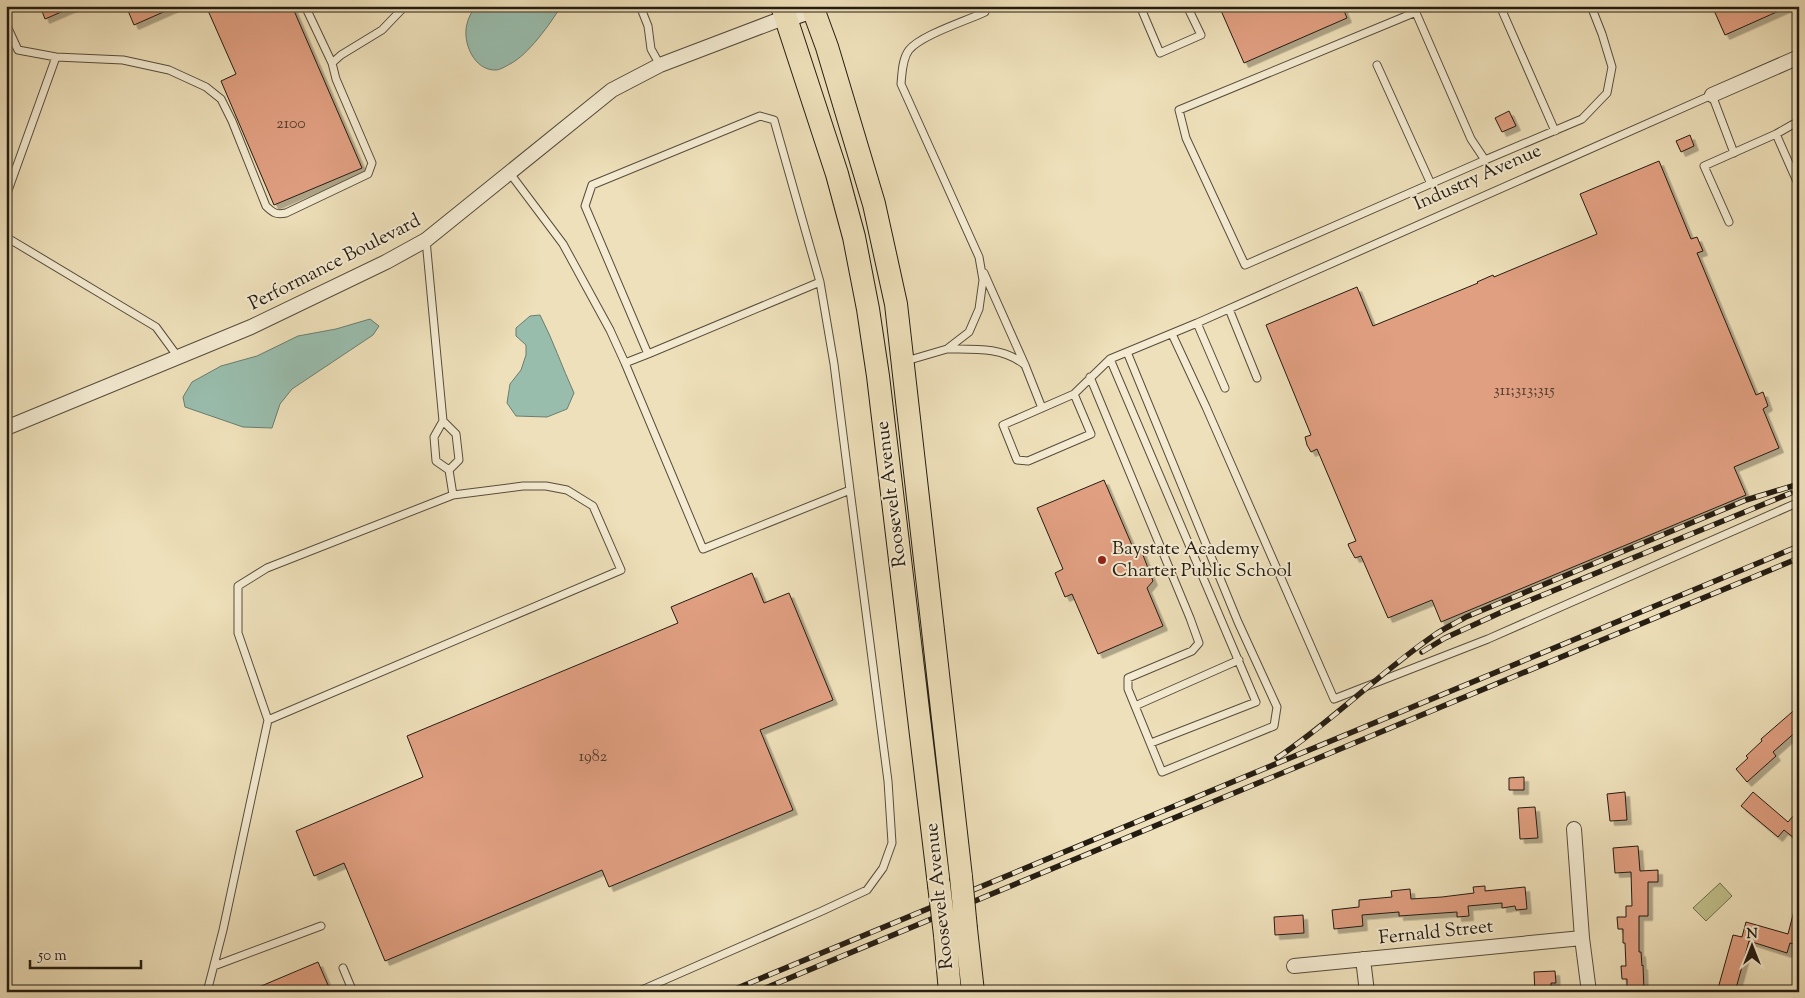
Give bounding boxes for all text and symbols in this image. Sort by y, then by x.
house number: 2100 [276,113,306,136]
street label: Industry Avenue [1410,138,1546,218]
street label: Performance Boulevard [244,208,426,318]
house number: 311;313;315 [1493,380,1555,403]
street label: Roosevelt Avenue [870,419,914,569]
place label: Baystate Academy Charter Public School [1112,536,1292,585]
marker: Baystate Academy Charter Public School [1096,554,1108,566]
house number: 1982 [579,746,608,769]
street label: Roosevelt Avenue [919,821,961,971]
street label: Fernald Street [1377,914,1495,952]
north arrow [1728,920,1778,970]
text: N [1746,925,1758,945]
scale bar [30,938,141,970]
text: 50 m [37,946,67,967]

